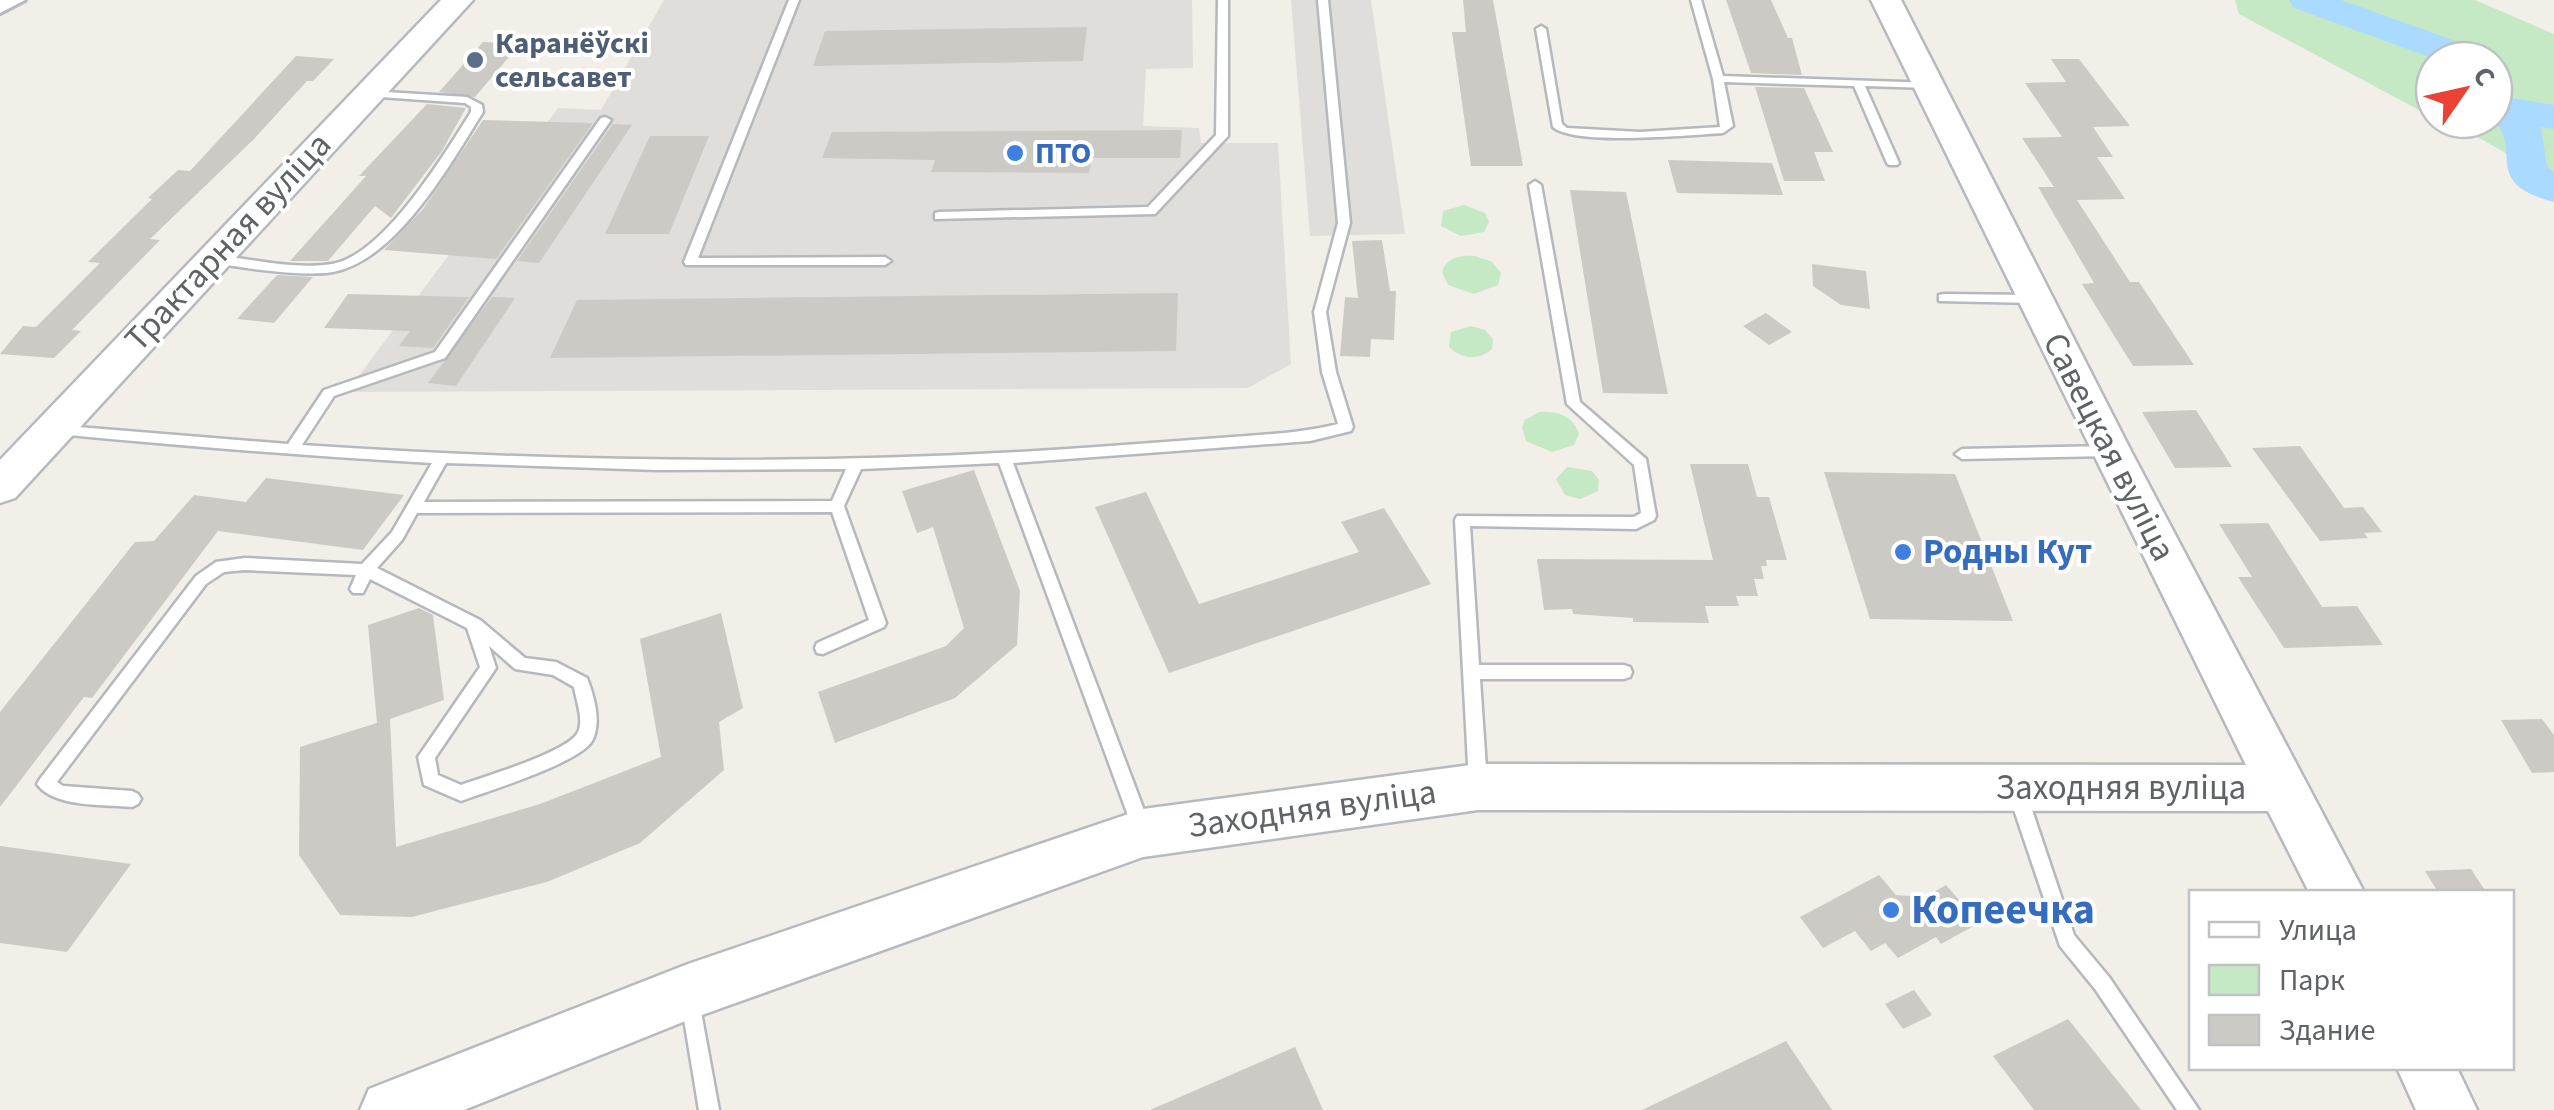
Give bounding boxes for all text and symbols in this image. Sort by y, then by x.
place label: Каранёўскі сельсавет [495,22,649,99]
north arrow [2414,40,2514,140]
marker: Каранёўскі сельсавет [464,49,486,71]
text: С [2463,59,2505,95]
street label: Трактарная вуліца [113,121,343,363]
place label: ПТО [1035,132,1091,175]
marker: ПТО [1004,142,1026,164]
street label: Савецкая вуліца [2030,324,2188,570]
place label: Родны Кут [1923,527,2092,577]
marker: Родны Кут [1892,541,1914,563]
street label: Заходняя вуліца [1996,763,2246,813]
street label: Заходняя вуліца [1184,767,1440,851]
place label: Копеечка [1911,880,2095,940]
legend [2189,890,2514,1070]
marker: Копеечка [1880,899,1902,921]
text: Улица [2279,909,2357,952]
text: Парк [2279,959,2345,1002]
text: Здание [2279,1009,2375,1052]

